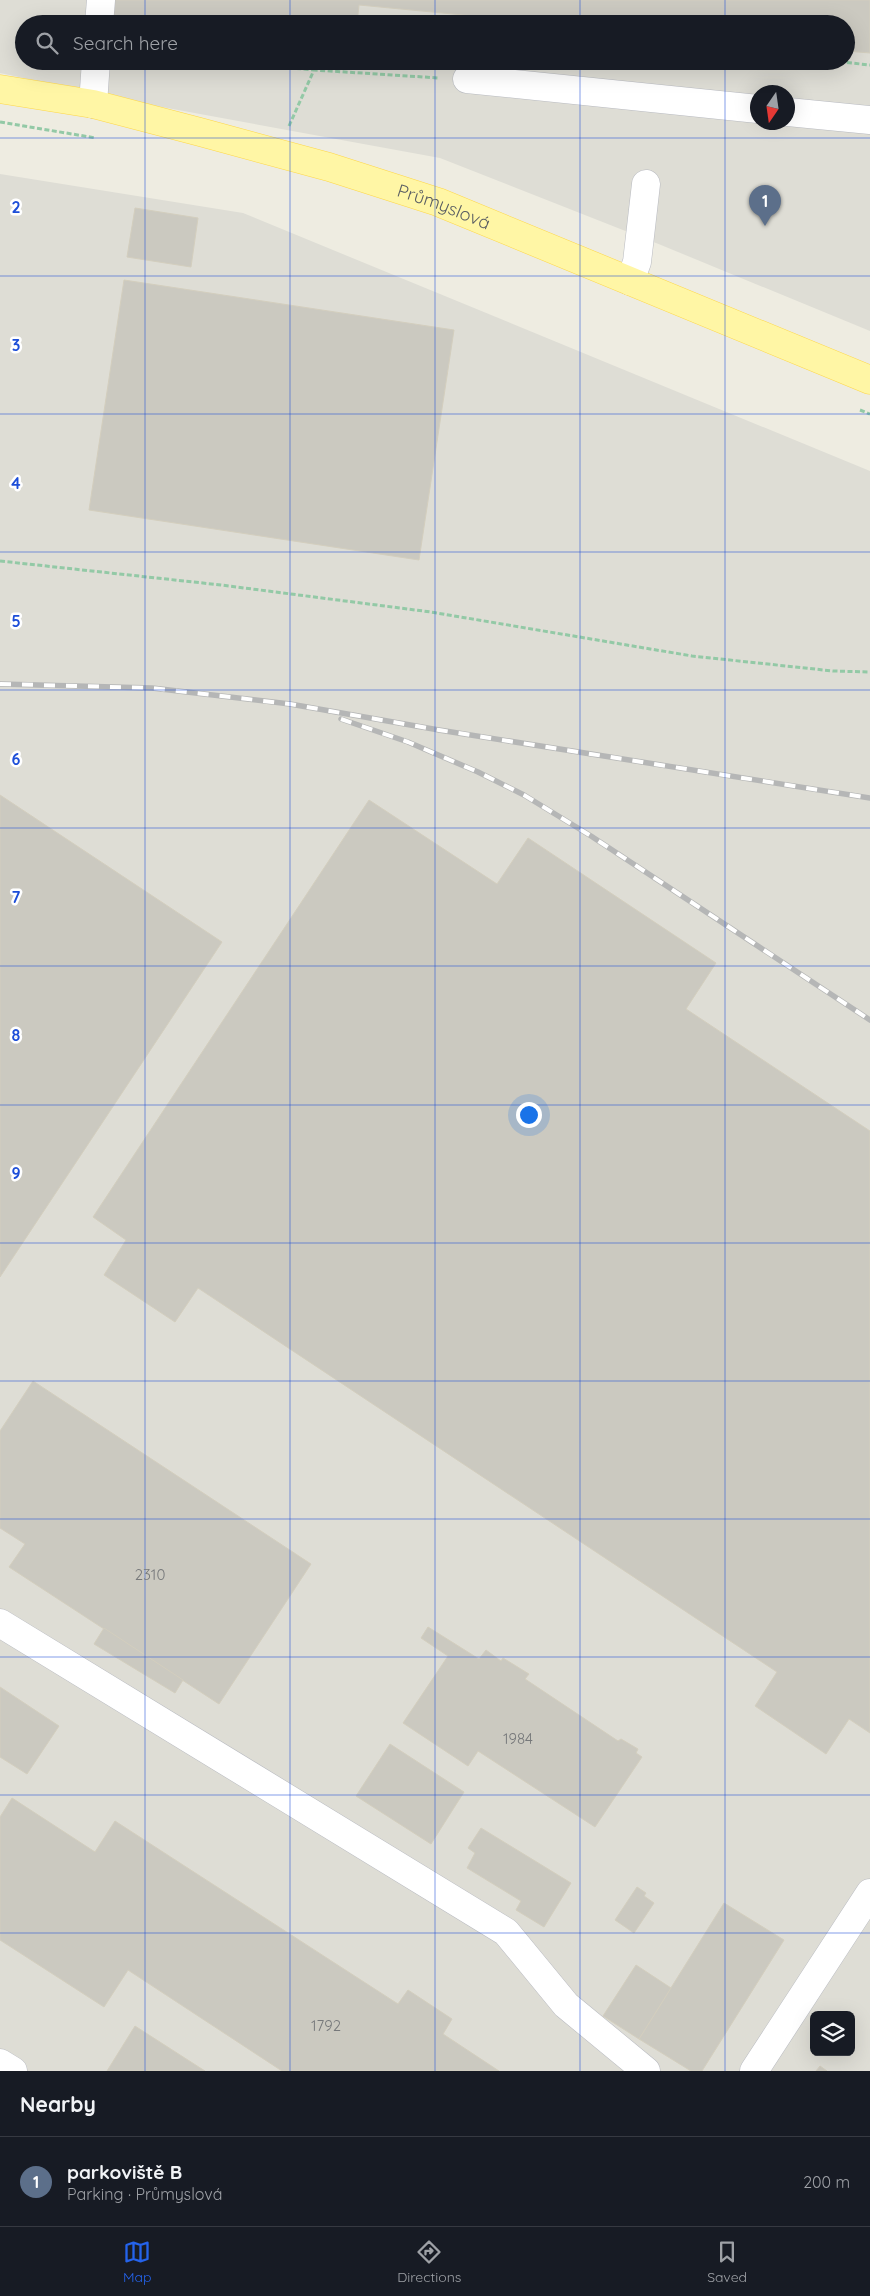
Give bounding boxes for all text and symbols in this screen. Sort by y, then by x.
search box [15,15,855,70]
icon: search [33,29,61,57]
text: Search here [73,31,178,55]
north arrow [750,85,795,130]
street label: Průmyslová [395,178,494,234]
pin: 1 [749,185,781,226]
text: 2 [11,197,21,217]
text: 3 [12,335,20,355]
text: 4 [11,473,21,493]
text: 5 [11,611,21,631]
text: 6 [12,749,21,769]
text: 7 [12,887,21,907]
text: 8 [12,1025,21,1045]
your location [516,1102,542,1128]
text: 9 [11,1163,21,1183]
house number: 2310 [135,1565,165,1584]
house number: 1984 [503,1729,533,1748]
map controls [810,2011,855,2056]
button: layers [810,2011,855,2056]
house number: 1792 [311,2016,341,2035]
text: Nearby [20,2091,96,2117]
text: parkoviště B [67,2160,182,2184]
text: 1 [33,2172,39,2192]
text: 200 m [803,2172,850,2192]
text: Parking · Průmyslová [67,2184,222,2204]
tab: Map [123,2238,151,2286]
tab: Directions [397,2238,461,2286]
tab: Saved [707,2238,747,2286]

